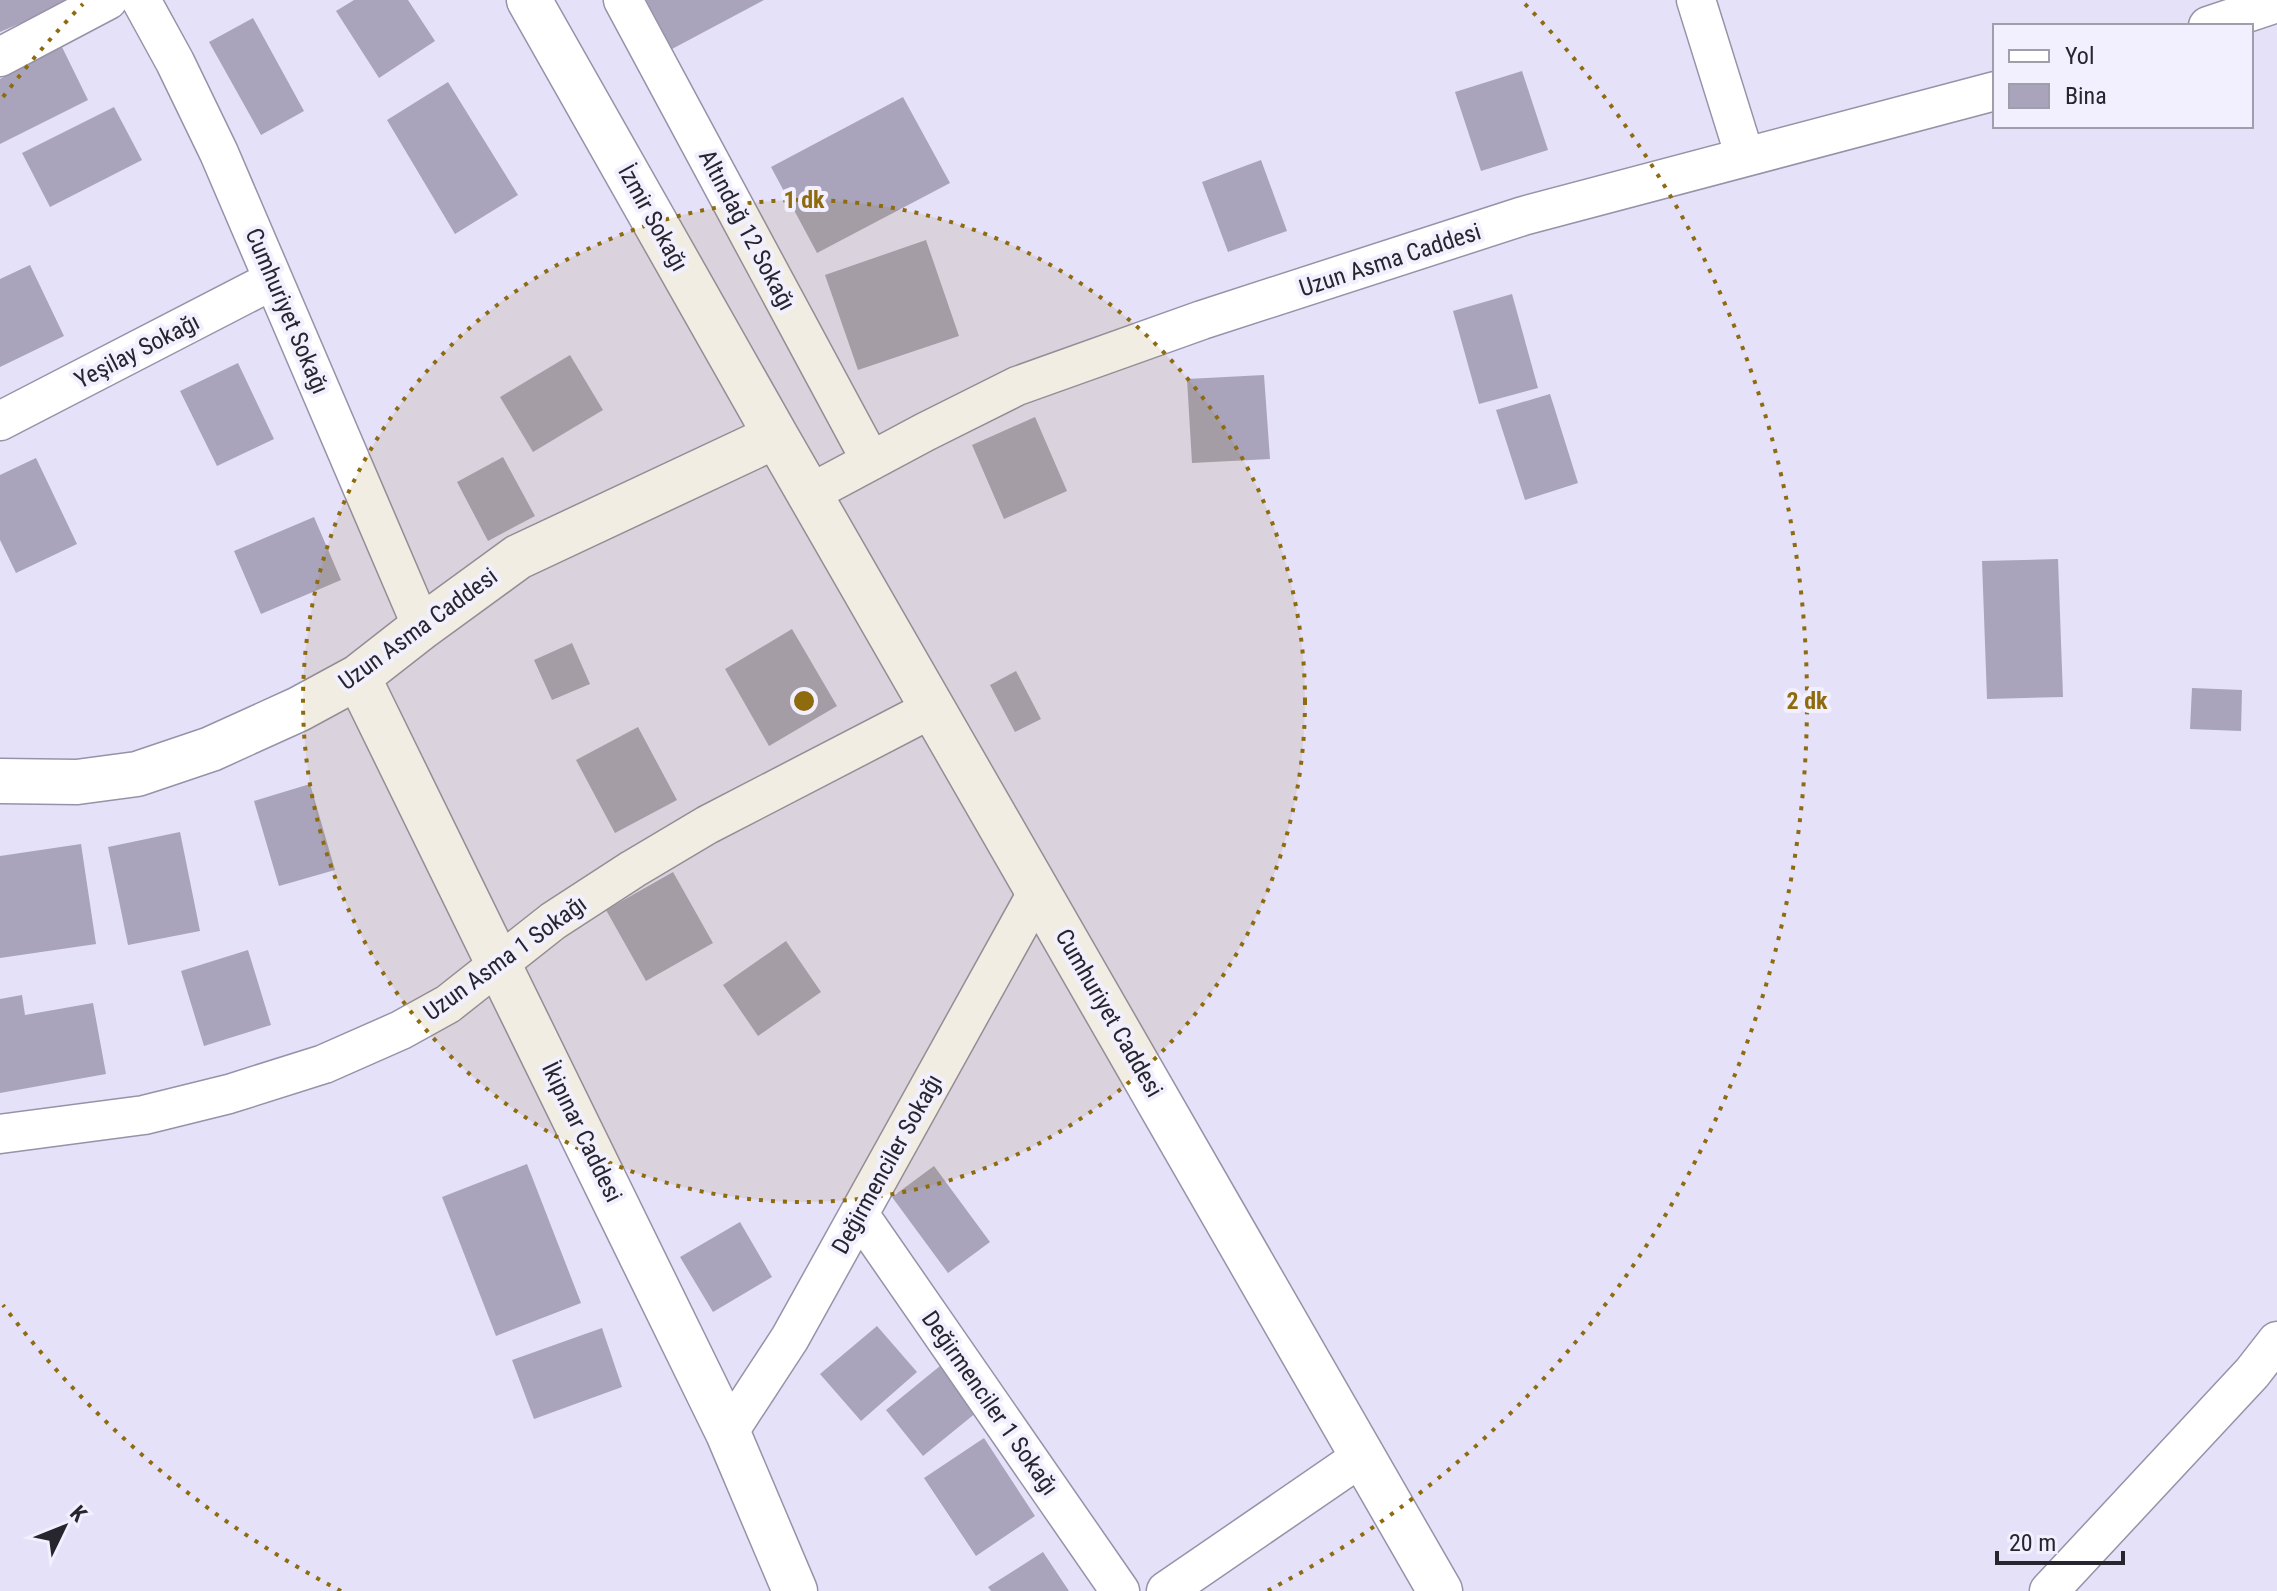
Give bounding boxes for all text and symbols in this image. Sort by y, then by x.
legend [1993,24,2253,128]
text: Yol [2065,42,2094,70]
text: Bina [2065,82,2107,110]
street label: Altındağ 12 Sokağı [693,145,801,315]
street label: İzmir Sokağı [612,160,694,276]
text: 1 dk [783,186,825,214]
street label: Uzun Asma Caddesi [1296,217,1484,303]
street label: Cumhuriyet Sokağı [239,224,335,398]
street label: Yeşilay Sokağı [70,308,204,394]
street label: Uzun Asma Caddesi [333,562,503,696]
centre of rings [790,687,818,715]
text: 2 dk [1786,687,1828,715]
street label: Uzun Asma 1 Sokağı [418,890,592,1026]
street label: Cumhuriyet Caddesi [1049,924,1169,1102]
street label: İkipınar Caddesi [536,1057,628,1207]
street label: Değirmenciler Sokağı [826,1069,948,1259]
street label: Değirmenciler 1 Sokağı [916,1306,1064,1500]
north arrow [24,1487,104,1567]
text: K [65,1501,92,1527]
scale bar [1997,1515,2123,1565]
text: 20 m [2009,1529,2056,1557]

